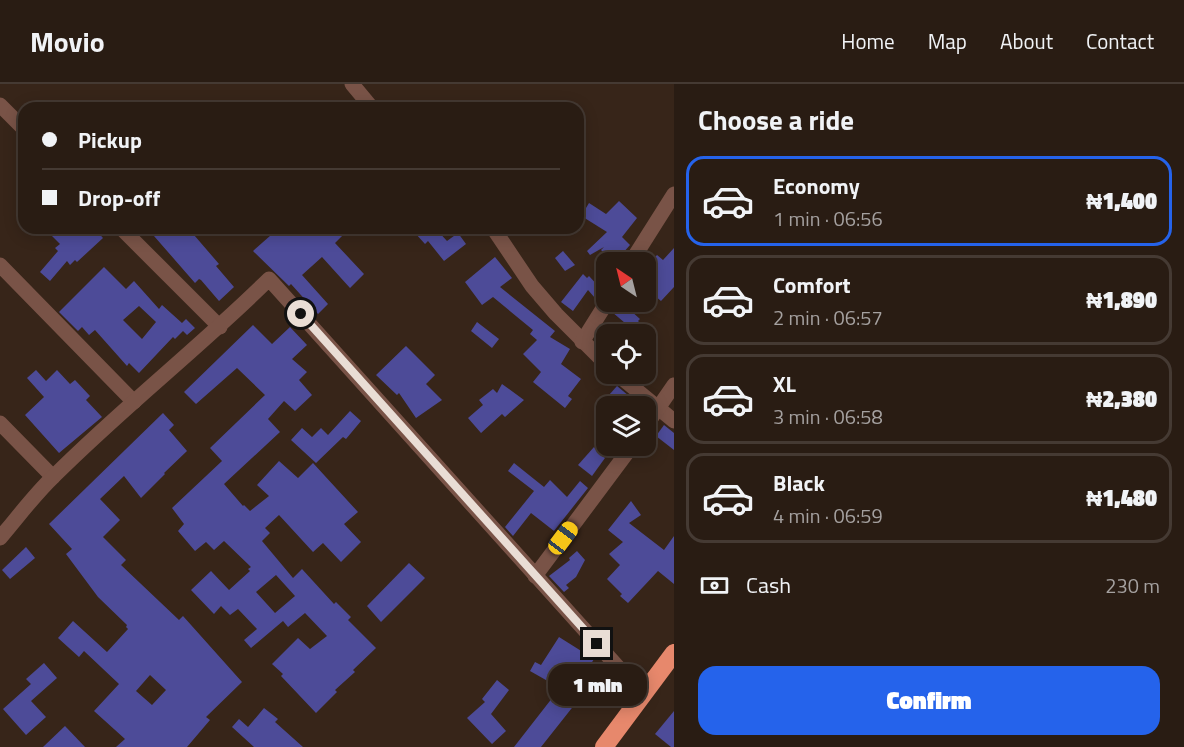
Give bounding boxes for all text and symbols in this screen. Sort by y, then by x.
text: Movio [30,20,105,63]
text: Home [841,25,895,57]
text: Map [928,25,967,57]
text: About [1000,25,1053,57]
text: Contact [1086,25,1154,57]
text: Choose a ride [698,99,854,140]
text: Pickup [78,123,142,157]
text: Economy [773,169,860,203]
icon: car [701,174,755,228]
text: Drop-off [78,181,160,215]
text: ₦1,400 [1086,184,1157,218]
text: 1 min · 06:56 [773,203,883,234]
north arrow [596,252,656,312]
map controls [596,252,656,456]
text: Comfort [773,268,851,302]
icon: car [701,273,755,327]
text: ₦1,890 [1086,283,1157,317]
route start [287,300,314,327]
text: 2 min · 06:57 [773,302,883,333]
button: locate [596,324,656,384]
text: XL [773,367,796,401]
icon: car [701,372,755,426]
text: ₦2,380 [1086,382,1157,416]
button: layers [596,396,656,456]
text: 3 min · 06:58 [773,401,883,432]
text: Black [773,466,825,500]
icon: car [701,471,755,525]
text: ₦1,480 [1086,481,1157,515]
text: 4 min · 06:59 [773,500,883,531]
car [545,518,581,558]
text: Cash [746,568,791,602]
icon: cash [698,569,731,602]
text: 230 m [1105,570,1160,601]
route end [583,630,610,657]
callout: 1 min [548,665,646,707]
button: Confirm [698,666,1160,735]
text: 1 min [573,669,622,700]

